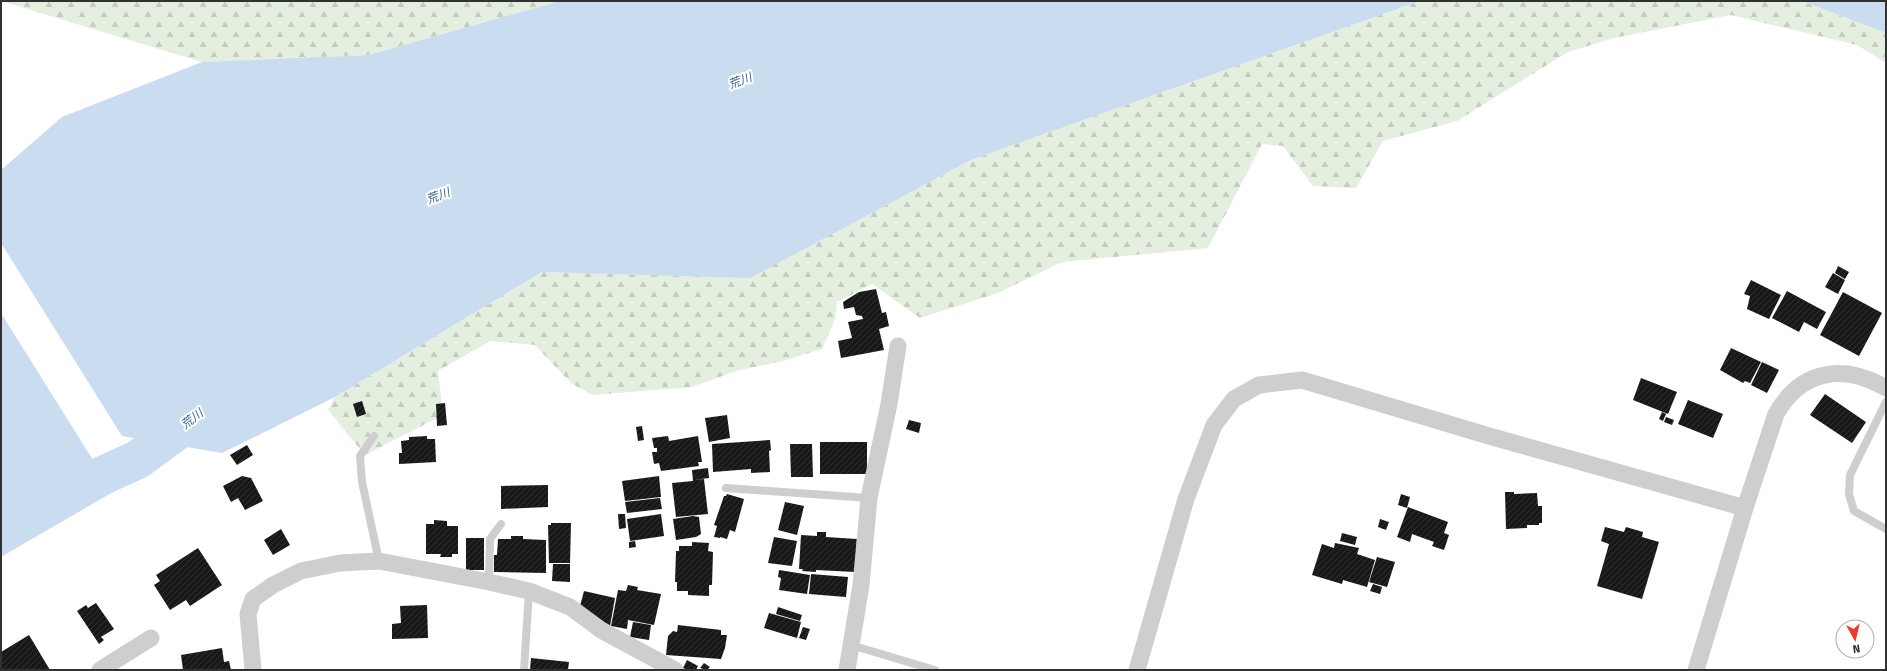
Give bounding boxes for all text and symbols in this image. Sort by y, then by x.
water label: 荒川 [726,69,756,92]
water label: 荒川 [424,184,454,207]
water label: 荒川 [178,405,207,432]
north arrow [1835,619,1875,659]
text: N [1852,641,1861,655]

